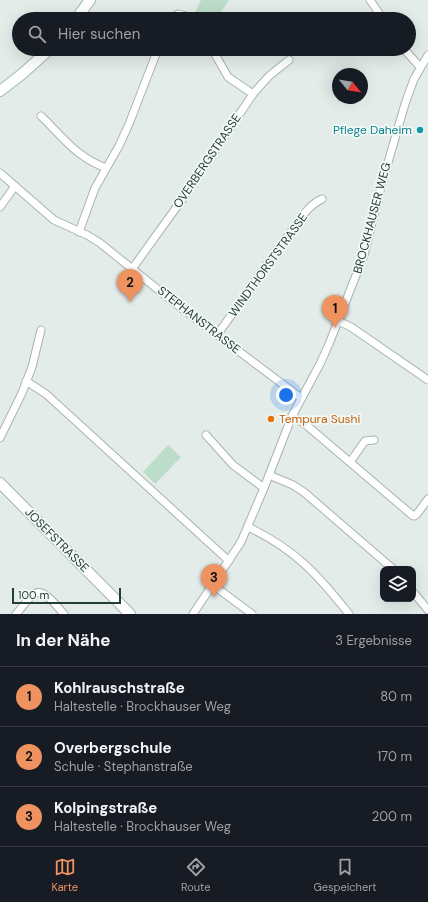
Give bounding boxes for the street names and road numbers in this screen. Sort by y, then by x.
street label: OVERBERGSTRASSE [169,111,245,211]
street label: BROCKHAUSER WEG [349,161,395,275]
street label: WINDTHORSTSTRASSE [225,210,311,320]
street label: STEPHANSTRASSE [154,283,244,358]
street label: JOSEFSTRASSE [21,504,93,576]

